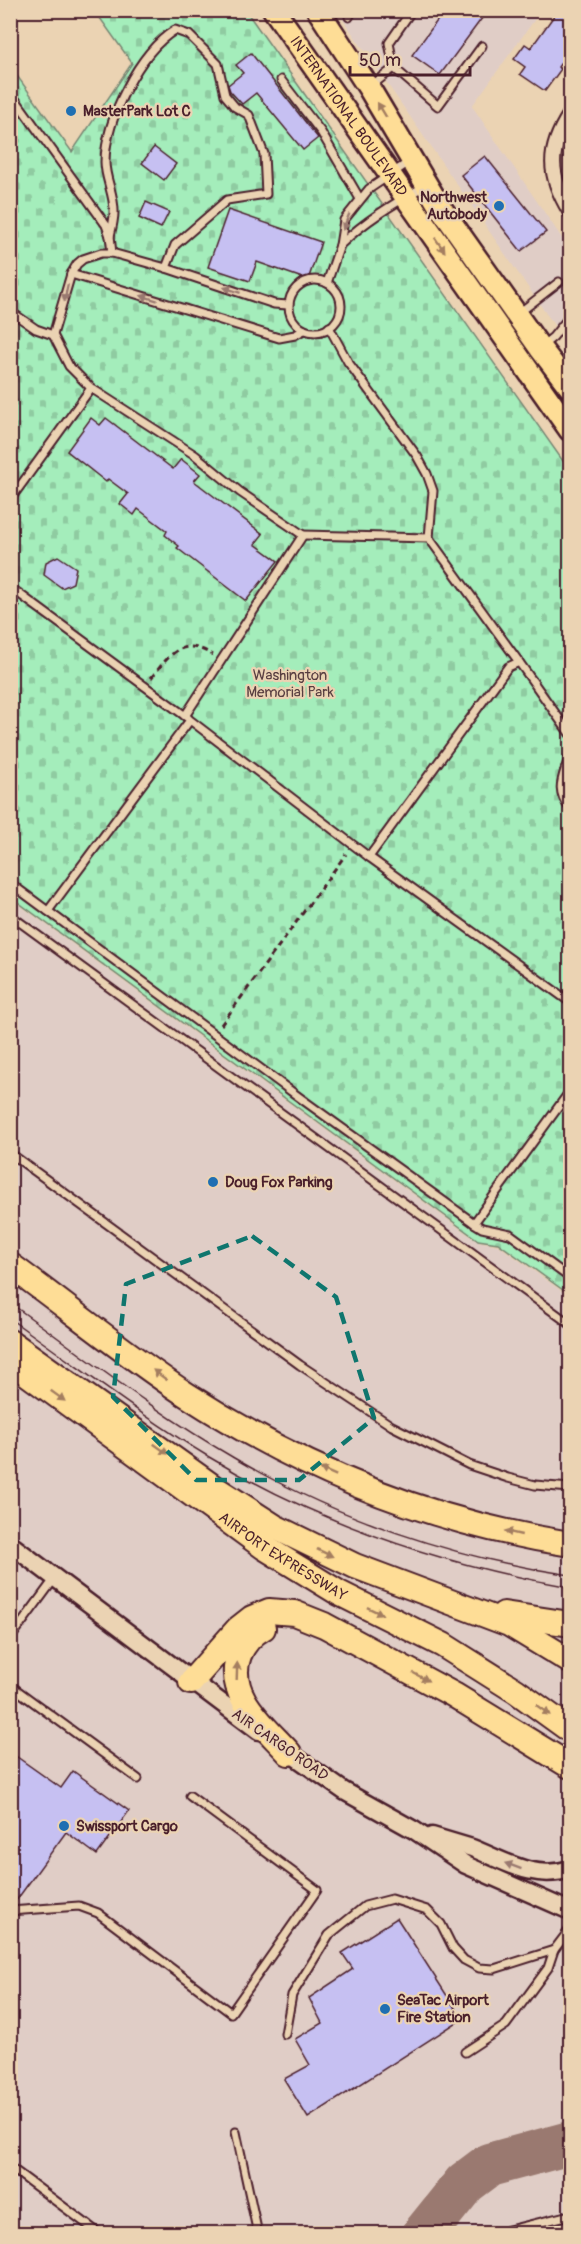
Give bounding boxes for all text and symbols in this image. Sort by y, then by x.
street label: INTERNATIONAL BOULEVARD [286,33,412,200]
scale bar [350,39,470,77]
text: 50 m [359,49,401,72]
place label: MasterPark Lot C [83,102,191,121]
one-way arrow [377,102,388,118]
marker: MasterPark Lot C [64,104,78,118]
place label: Northwest Autobody [420,188,488,224]
marker: Northwest Autobody [492,199,506,213]
one-way arrow [341,213,351,231]
one-way arrow [434,236,446,252]
one-way arrow [61,284,70,303]
one-way arrow [223,285,241,294]
one-way arrow [140,293,158,302]
park label: Washington Memorial Park [246,666,334,702]
place label: Doug Fox Parking [225,1173,333,1192]
marker: Doug Fox Parking [206,1175,220,1189]
one-way arrow [152,1369,168,1381]
one-way arrow [50,1389,65,1401]
one-way arrow [152,1443,168,1455]
one-way arrow [319,1467,337,1477]
street label: AIRPORT EXPRESSWAY [215,1508,351,1605]
one-way arrow [504,1528,522,1538]
one-way arrow [317,1548,334,1557]
one-way arrow [366,1605,384,1615]
one-way arrow [232,1661,242,1680]
one-way arrow [412,1672,429,1682]
one-way arrow [535,1703,550,1715]
street label: AIR CARGO ROAD [228,1705,332,1785]
place label: Swissport Cargo [76,1817,178,1836]
marker: Swissport Cargo [57,1819,71,1833]
one-way arrow [504,1861,522,1871]
place label: SeaTac Airport Fire Station [397,1991,490,2027]
marker: SeaTac Airport Fire Station [378,2002,392,2016]

